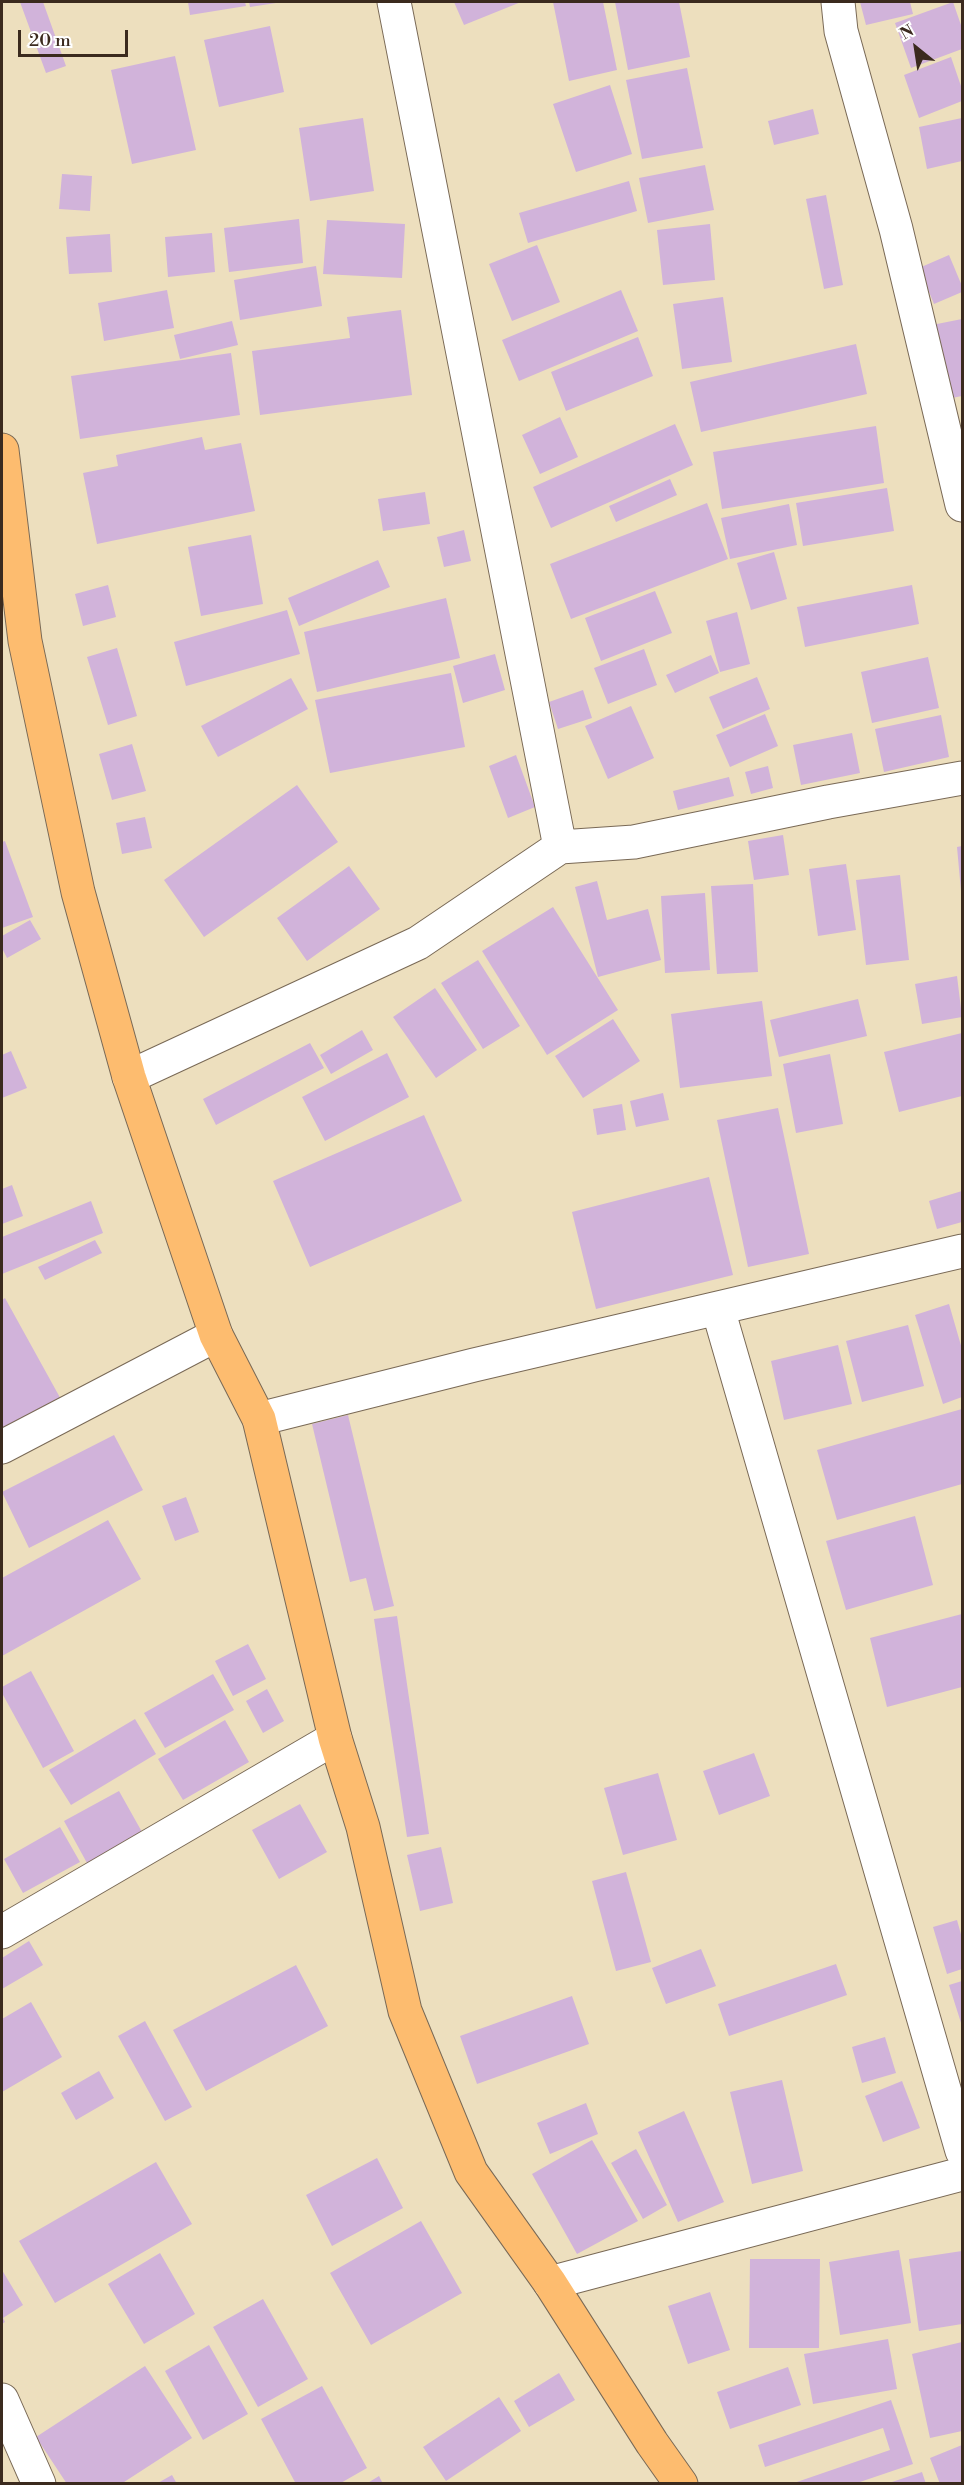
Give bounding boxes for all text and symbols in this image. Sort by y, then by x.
scale bar [21,18,130,56]
north arrow [886,18,946,78]
text: N [897,21,917,44]
text: 20 m [29,29,71,52]

